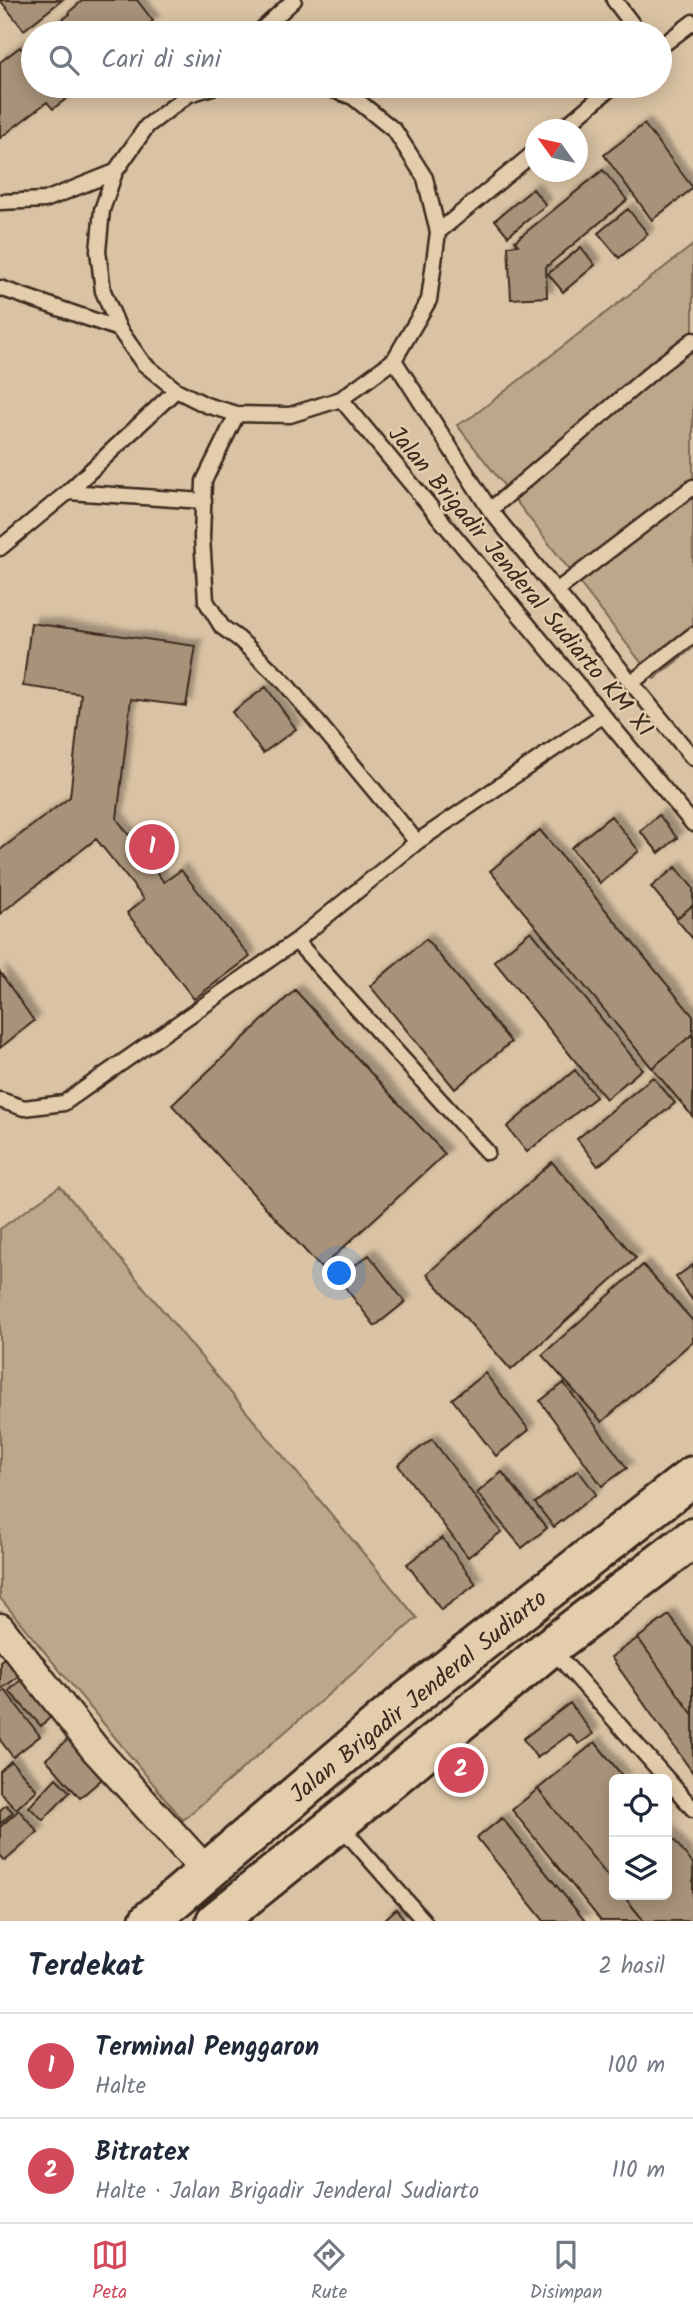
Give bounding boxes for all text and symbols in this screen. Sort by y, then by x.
search box [21,21,672,98]
text: Cari di sini [101,39,221,81]
icon: search [45,41,83,79]
north arrow [525,119,588,182]
street label: Jalan Brigadir Jenderal Sudiarto KM XI [377,417,662,747]
pin: 1 [129,821,175,873]
your location [322,1256,356,1290]
street label: Jalan Brigadir Jenderal Sudiarto [281,1580,557,1814]
pin: 2 [438,1744,484,1796]
map controls [609,1774,672,1900]
button: locate [609,1774,672,1837]
button: layers [609,1837,672,1900]
text: Terdekat [28,1943,144,1991]
text: 2 hasil [598,1949,665,1985]
text: Terminal Penggaron [95,2027,319,2069]
text: 1 [48,2048,54,2084]
text: 100 m [607,2048,665,2084]
text: Halte [95,2069,146,2105]
text: Bitratex [95,2132,189,2174]
text: 2 [44,2153,58,2189]
text: 110 m [612,2153,665,2189]
text: Halte · Jalan Brigadir Jenderal Sudiarto [95,2174,479,2210]
tab: Peta [91,2236,129,2308]
tab: Rute [310,2236,348,2308]
tab: Disimpan [530,2236,602,2308]

